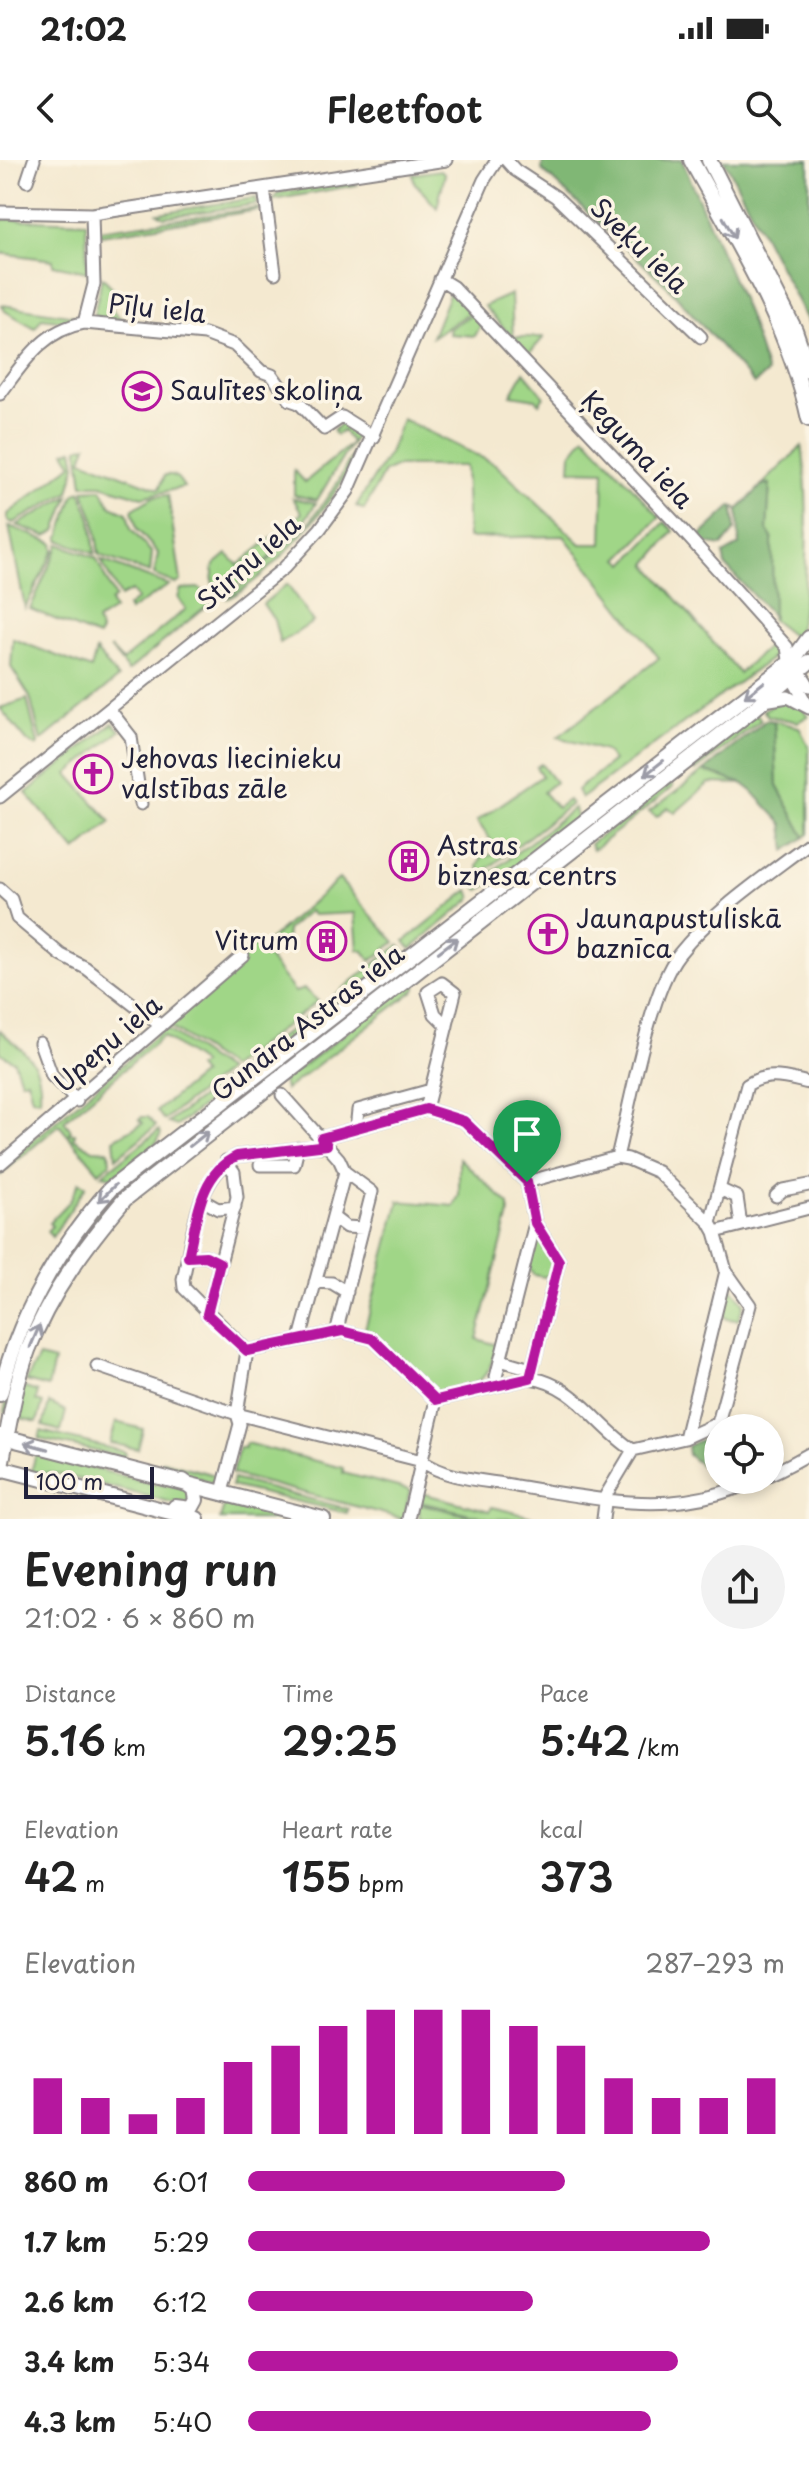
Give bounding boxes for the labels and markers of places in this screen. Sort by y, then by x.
school or university icon: Saulītes skoliņa [121,370,163,412]
place label: Saulītes skoliņa [170,370,363,409]
place label: Jehovas liecinieku valstības zāle [121,738,342,807]
church icon: Jehovas liecinieku valstības zāle [72,753,114,795]
place label: Astras biznesa centrs [437,825,617,894]
building icon: Astras biznesa centrs [388,840,430,882]
place label: Jaunapustuliskā baznīca [576,898,782,967]
church icon: Jaunapustuliskā baznīca [527,913,569,955]
place label: Vitrum [215,920,299,959]
building icon: Vitrum [306,920,348,962]
pin [493,1100,561,1182]

